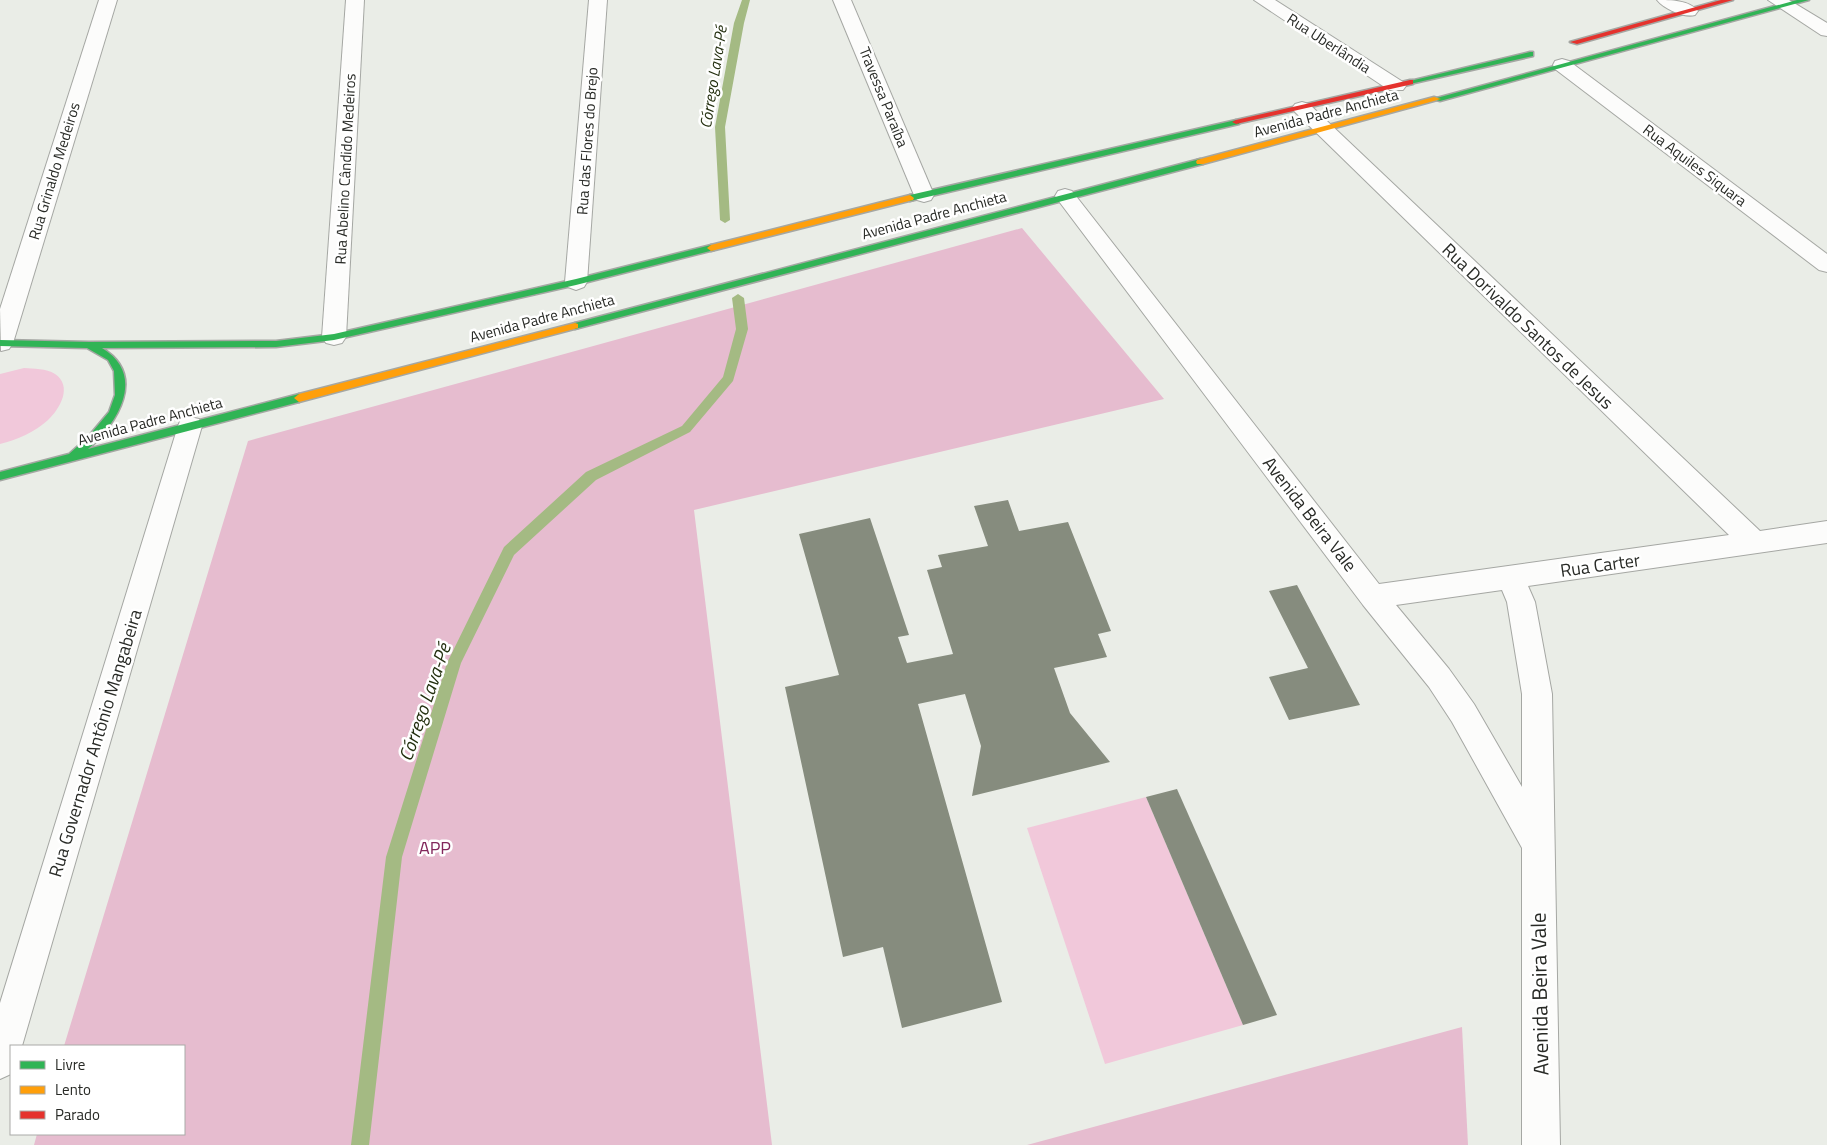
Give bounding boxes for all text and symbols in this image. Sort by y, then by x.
street label: Rua Uberlândia [1282,7,1376,79]
water label: Córrego Lava-Pé [693,23,733,130]
street label: Travessa Paraíba [853,43,915,151]
street label: Rua das Flores do Brejo [570,66,604,216]
street label: Rua Abelino Cândido Medeiros [329,73,361,265]
street label: Avenida Padre Anchieta [1251,83,1401,143]
street label: Rua Grinaldo Medeiros [22,99,86,243]
street label: Rua Aquiles Siquara [1638,118,1752,212]
street label: Avenida Padre Anchieta [859,185,1009,245]
street label: Rua Dorivaldo Santos de Jesus [1436,237,1620,415]
street label: Avenida Padre Anchieta [467,288,617,348]
street label: Avenida Padre Anchieta [75,391,225,451]
street label: Avenida Beira Vale [1256,451,1364,577]
street label: Rua Carter [1558,546,1642,584]
street label: Rua Governador Antônio Mangabeira [41,606,149,880]
water label: Córrego Lava-Pé [390,637,458,765]
park label: APP [419,834,451,861]
street label: Avenida Beira Vale [1522,912,1556,1076]
legend [10,1045,185,1135]
text: Livre [55,1053,85,1076]
text: Lento [55,1078,91,1101]
text: Parado [55,1103,100,1126]

